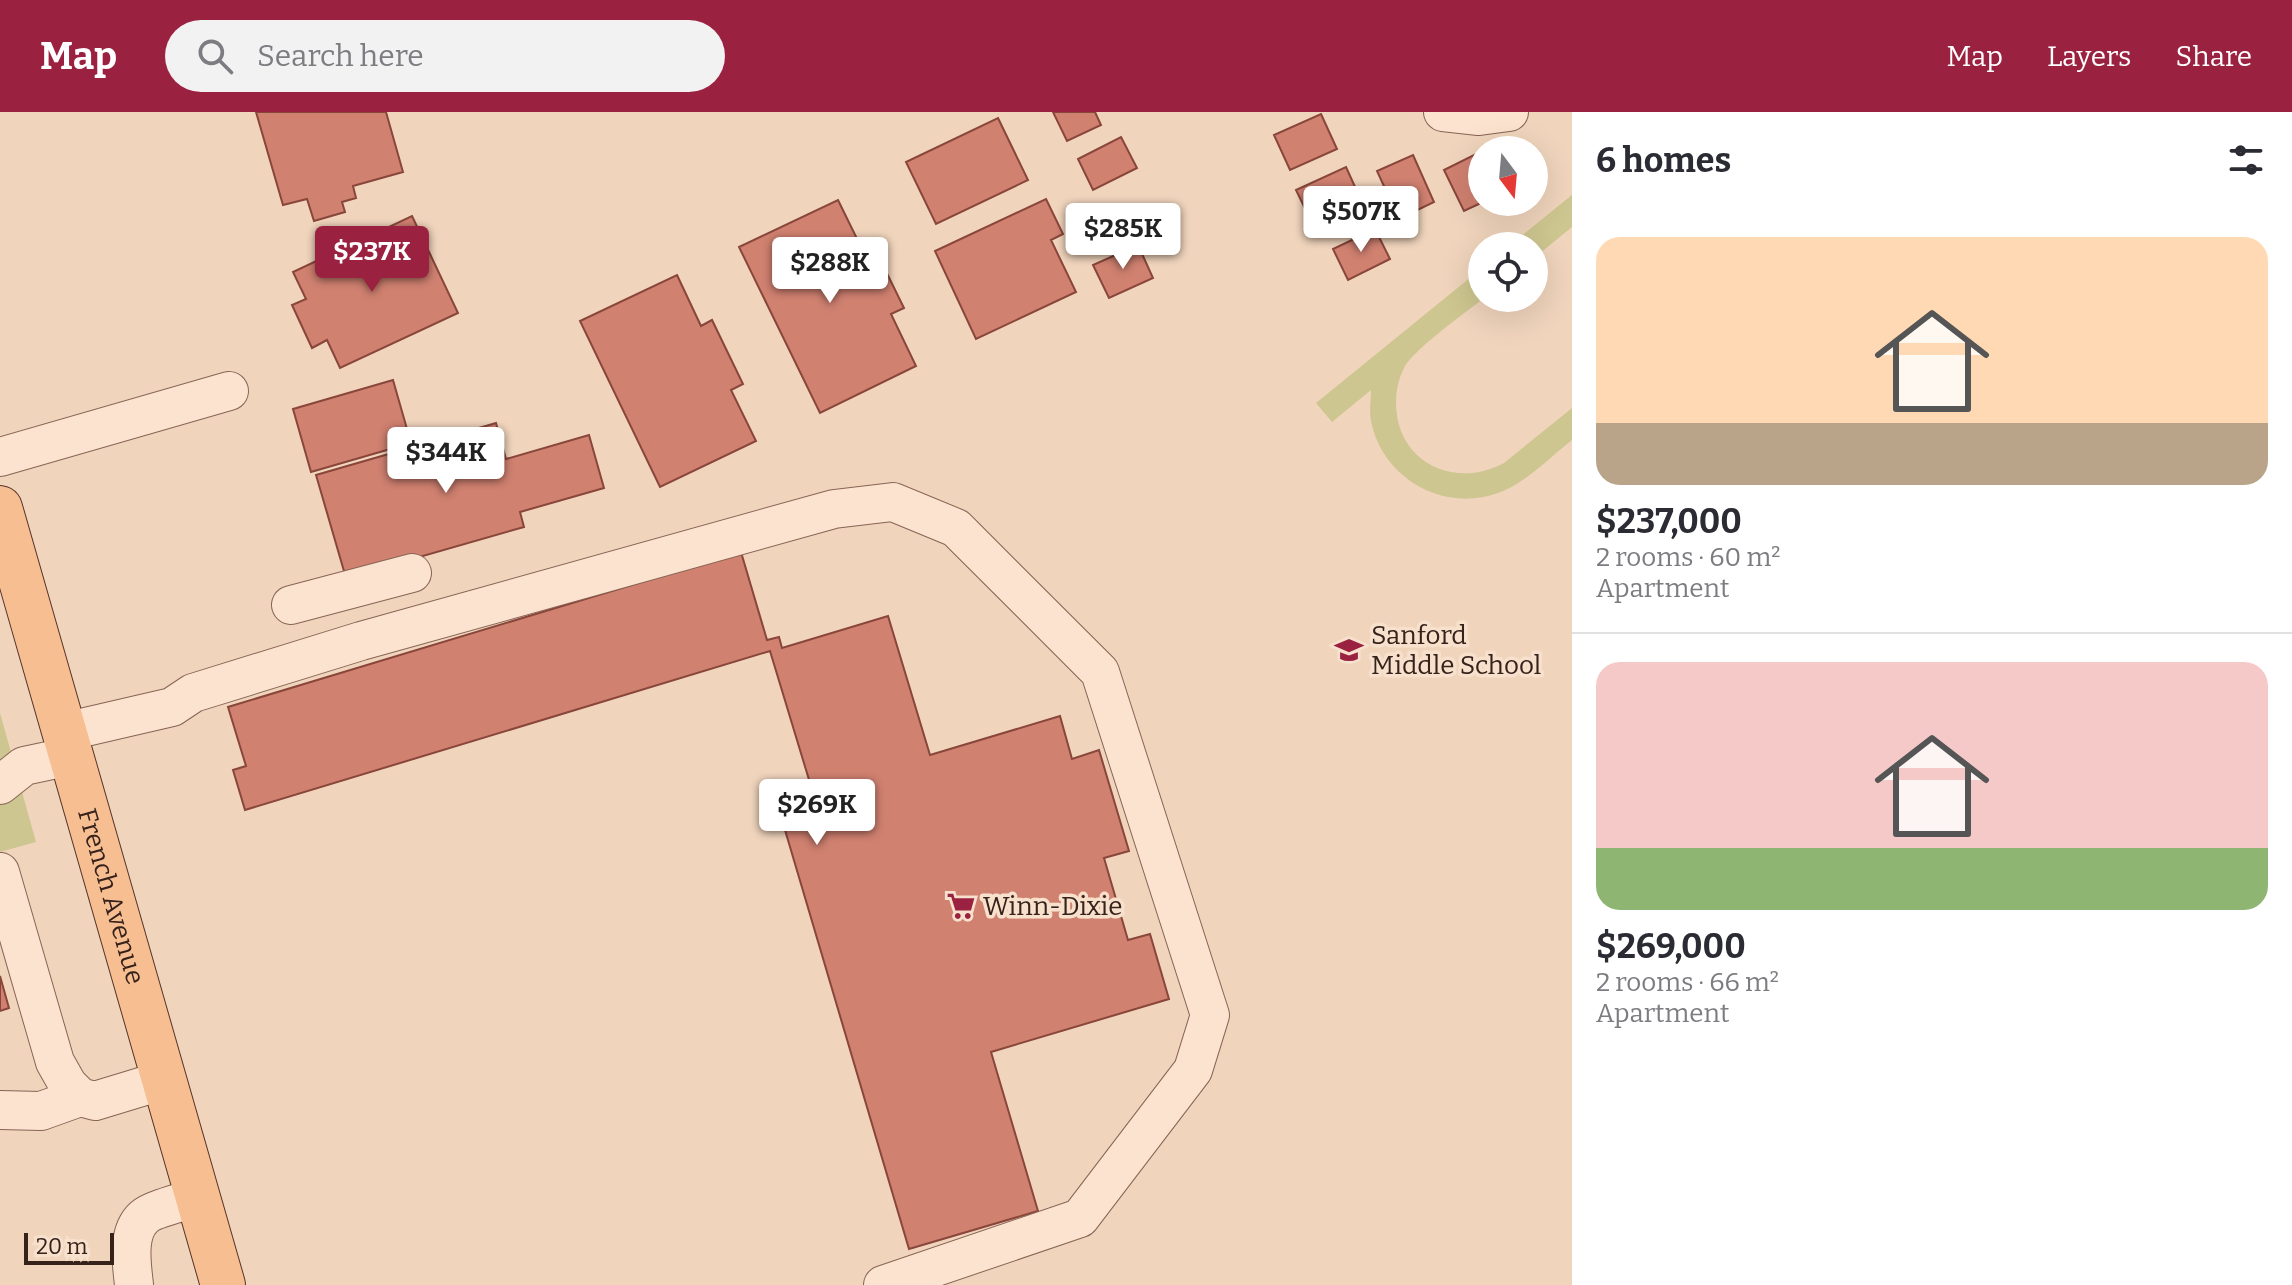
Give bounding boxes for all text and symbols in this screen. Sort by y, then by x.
search box [165,20,725,92]
text: Map [40,33,117,79]
icon: search [193,34,237,78]
text: Search here [257,38,424,74]
text: Map [1946,40,2003,73]
text: Layers [2047,40,2131,73]
text: Share [2175,40,2252,73]
north arrow [1468,136,1548,216]
map controls [1468,136,1548,312]
icon: filters [2224,138,2268,182]
text: 6 homes [1596,140,1731,181]
pin: $507K [1305,186,1417,254]
text: $507K [1321,196,1401,227]
pin: $285K [1067,203,1179,271]
text: $285K [1084,213,1162,244]
pin: $237K [316,226,428,294]
button: locate [1468,232,1548,312]
text: $237K [333,236,411,267]
pin: $288K [774,237,886,305]
text: $288K [790,247,870,278]
icon: home [1860,289,2004,433]
pin: $344K [390,427,502,495]
text: $344K [405,437,487,468]
text: $237,000 [1596,501,1742,542]
text: 2 rooms · 60 m² [1596,542,1780,573]
text: Apartment [1596,573,1729,604]
place label: Sanford Middle School [1371,620,1541,681]
school or university icon: Sanford Middle School [1334,635,1364,665]
icon: home [1860,714,2004,858]
pin: $269K [761,779,873,847]
text: $269K [777,789,857,820]
street label: French Avenue [71,805,151,988]
supermarket icon: Winn-Dixie [946,891,976,921]
place label: Winn-Dixie [983,891,1122,922]
text: $269,000 [1596,926,1746,967]
text: 2 rooms · 66 m² [1596,967,1779,998]
text: Apartment [1596,998,1729,1029]
scale bar [24,1229,114,1265]
text: 20 m [36,1233,87,1260]

